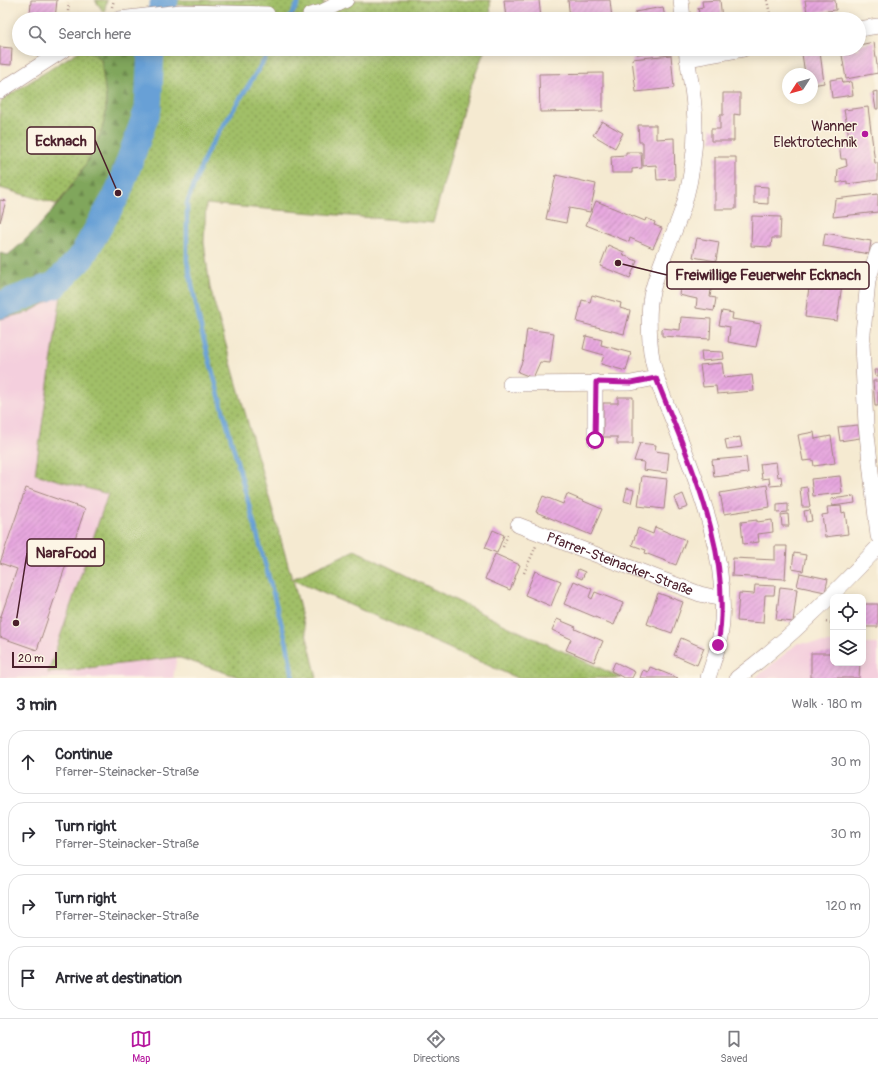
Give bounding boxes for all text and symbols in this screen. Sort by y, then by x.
search box [12,12,866,56]
icon: search [26,23,48,45]
text: Search here [58,25,131,44]
north arrow [782,68,818,104]
place label: Wanner Elektrotechnik [773,118,857,151]
callout: Ecknach [27,127,95,154]
marker: Wanner Elektrotechnik [860,129,870,139]
text: Ecknach [35,132,87,151]
callout: Freiwillige Feuerwehr Ecknach [667,262,869,289]
text: Freiwillige Feuerwehr Ecknach [675,266,861,285]
route start [586,431,604,449]
street label: Pfarrer-Steinacker-Straße [544,529,695,600]
callout: NaraFood [27,539,104,566]
text: NaraFood [35,544,97,563]
map controls [830,594,866,666]
button: locate [830,594,866,630]
button: layers [830,630,866,666]
route end [709,636,727,654]
scale bar [12,650,57,669]
text: 20 m [18,652,44,665]
text: 3 min [16,694,57,715]
text: Walk · 180 m [792,696,862,712]
text: Continue [55,745,113,764]
icon: ahead [17,751,39,773]
text: 30 m [831,754,861,770]
text: Pfarrer-Steinacker-Straße [55,764,199,780]
text: Turn right [55,817,116,836]
icon: right [17,823,39,845]
text: 30 m [831,826,861,842]
text: Pfarrer-Steinacker-Straße [55,836,199,852]
text: Turn right [55,889,116,908]
icon: right [17,895,39,917]
text: 120 m [825,898,861,914]
text: Pfarrer-Steinacker-Straße [55,908,199,924]
icon: arrive [17,967,39,989]
text: Arrive at destination [55,969,182,988]
tab: Map [130,1028,152,1065]
tab: Directions [413,1028,460,1065]
tab: Saved [720,1028,748,1065]

